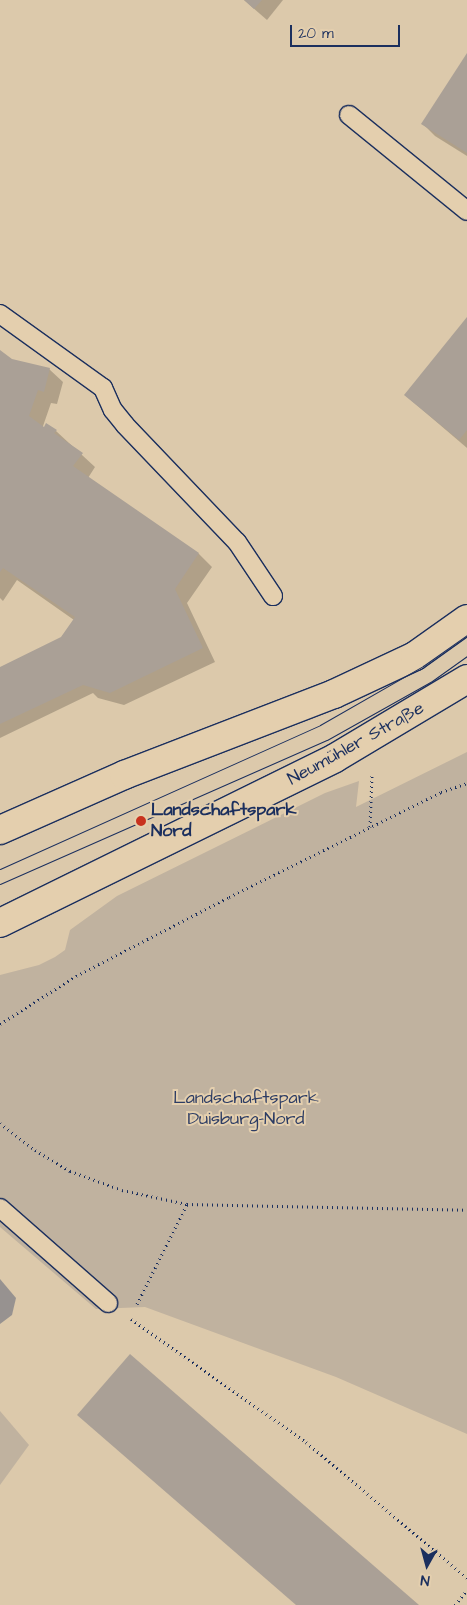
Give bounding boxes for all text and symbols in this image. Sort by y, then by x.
scale bar [292,15,402,47]
text: 20 m [298,23,334,44]
street label: Neumühler Straße [284,698,428,790]
place label: Landschaftspark Nord [151,800,297,842]
marker: Landschaftspark Nord [135,815,147,827]
park label: Landschaftspark Duisburg-Nord [173,1088,319,1130]
north arrow [402,1540,452,1590]
text: N [420,1569,431,1590]

